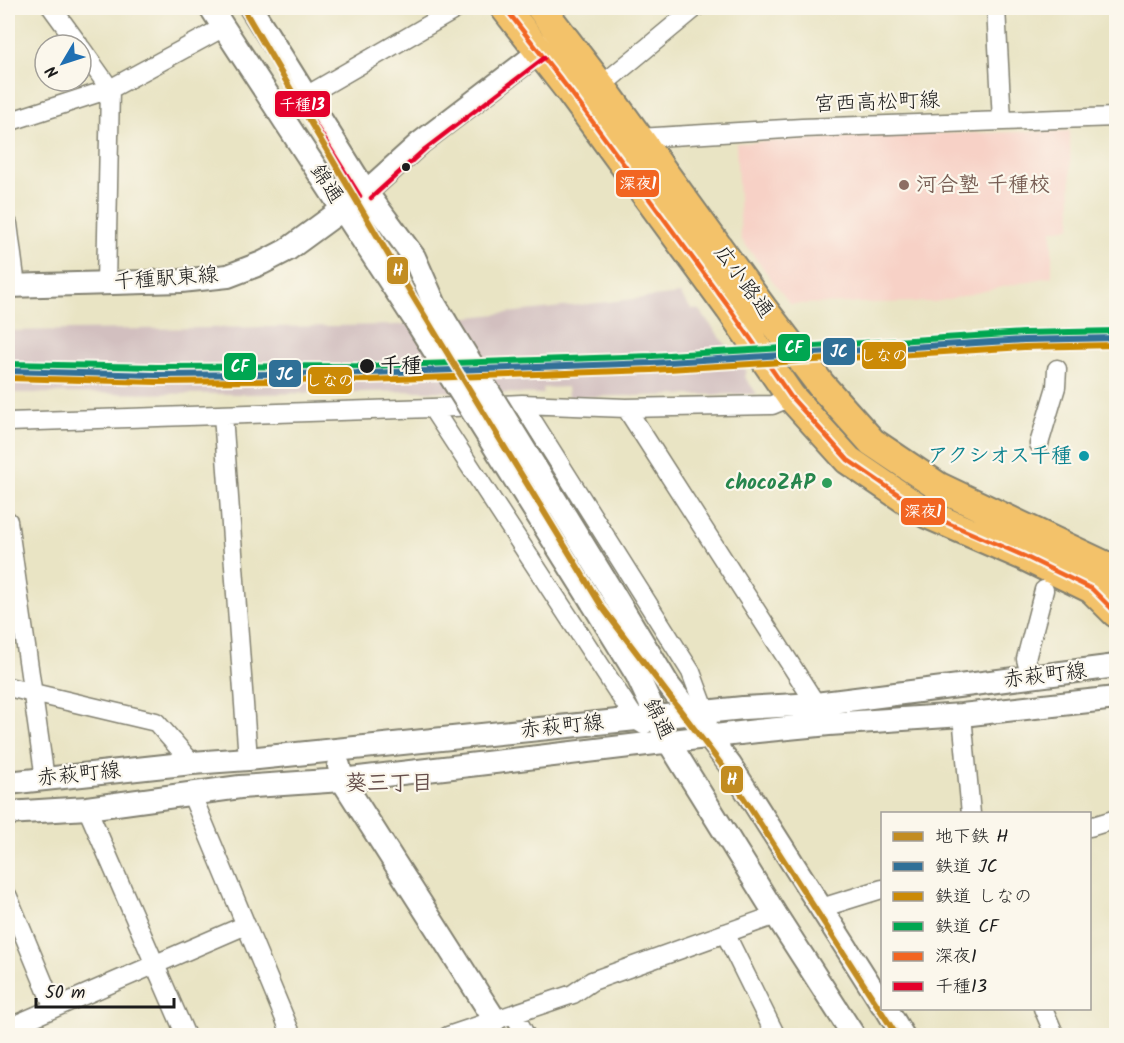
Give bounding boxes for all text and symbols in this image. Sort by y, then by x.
north arrow [33,33,93,93]
text: N [40,60,65,83]
street label: 宮西高松町線 [813,84,941,122]
line badge: 千種13 [274,90,331,118]
text: 千種13 [279,93,325,118]
street label: 錦通 [301,157,351,211]
unlabelled marker [400,161,412,173]
line badge: 深夜1 [615,169,660,198]
place label: 河合塾 千種校 [916,169,1050,202]
text: 深夜1 [620,172,657,197]
marker: 河合塾 千種校 [897,178,911,192]
street label: 広小路通 [705,238,781,326]
line badge: H [386,256,409,285]
street label: 千種駅東線 [112,259,220,299]
text: H [393,259,403,284]
line badge: CF [777,333,811,362]
text: CF [785,336,805,361]
line badge: JC [822,337,856,366]
text: JC [830,340,848,365]
line badge: しなの [861,341,907,370]
text: しなの [860,344,908,369]
place label: 千種 [380,350,422,383]
line badge: CF [223,352,257,381]
text: CF [231,355,251,380]
marker: 千種 [358,357,376,375]
line badge: JC [268,359,302,388]
text: JC [276,363,294,388]
line badge: しなの [307,366,353,395]
text: しなの [306,369,354,394]
place label: アクシオス千種 [928,440,1072,473]
marker: アクシオス千種 [1077,449,1091,463]
place label: chocoZAP [725,467,816,500]
marker: chocoZAP [820,476,834,490]
line badge: 深夜1 [900,497,946,526]
text: 深夜1 [905,500,942,525]
street label: 赤萩町線 [1001,655,1089,697]
street label: 錦通 [634,693,682,745]
street label: 赤萩町線 [519,706,605,748]
street label: 赤萩町線 [36,754,122,796]
line badge: H [720,765,744,794]
district label: 葵三丁目 [345,767,433,802]
text: H [727,768,737,793]
legend [881,812,1091,1010]
text: 地下鉄 H [935,823,1008,852]
text: 鉄道 JC [935,853,997,882]
text: 鉄道 しなの [935,883,1032,912]
text: 鉄道 CF [935,913,1000,942]
text: 深夜1 [935,943,977,972]
scale bar [36,971,174,1009]
text: 千種13 [935,973,987,1002]
text: 50 m [45,979,85,1008]

